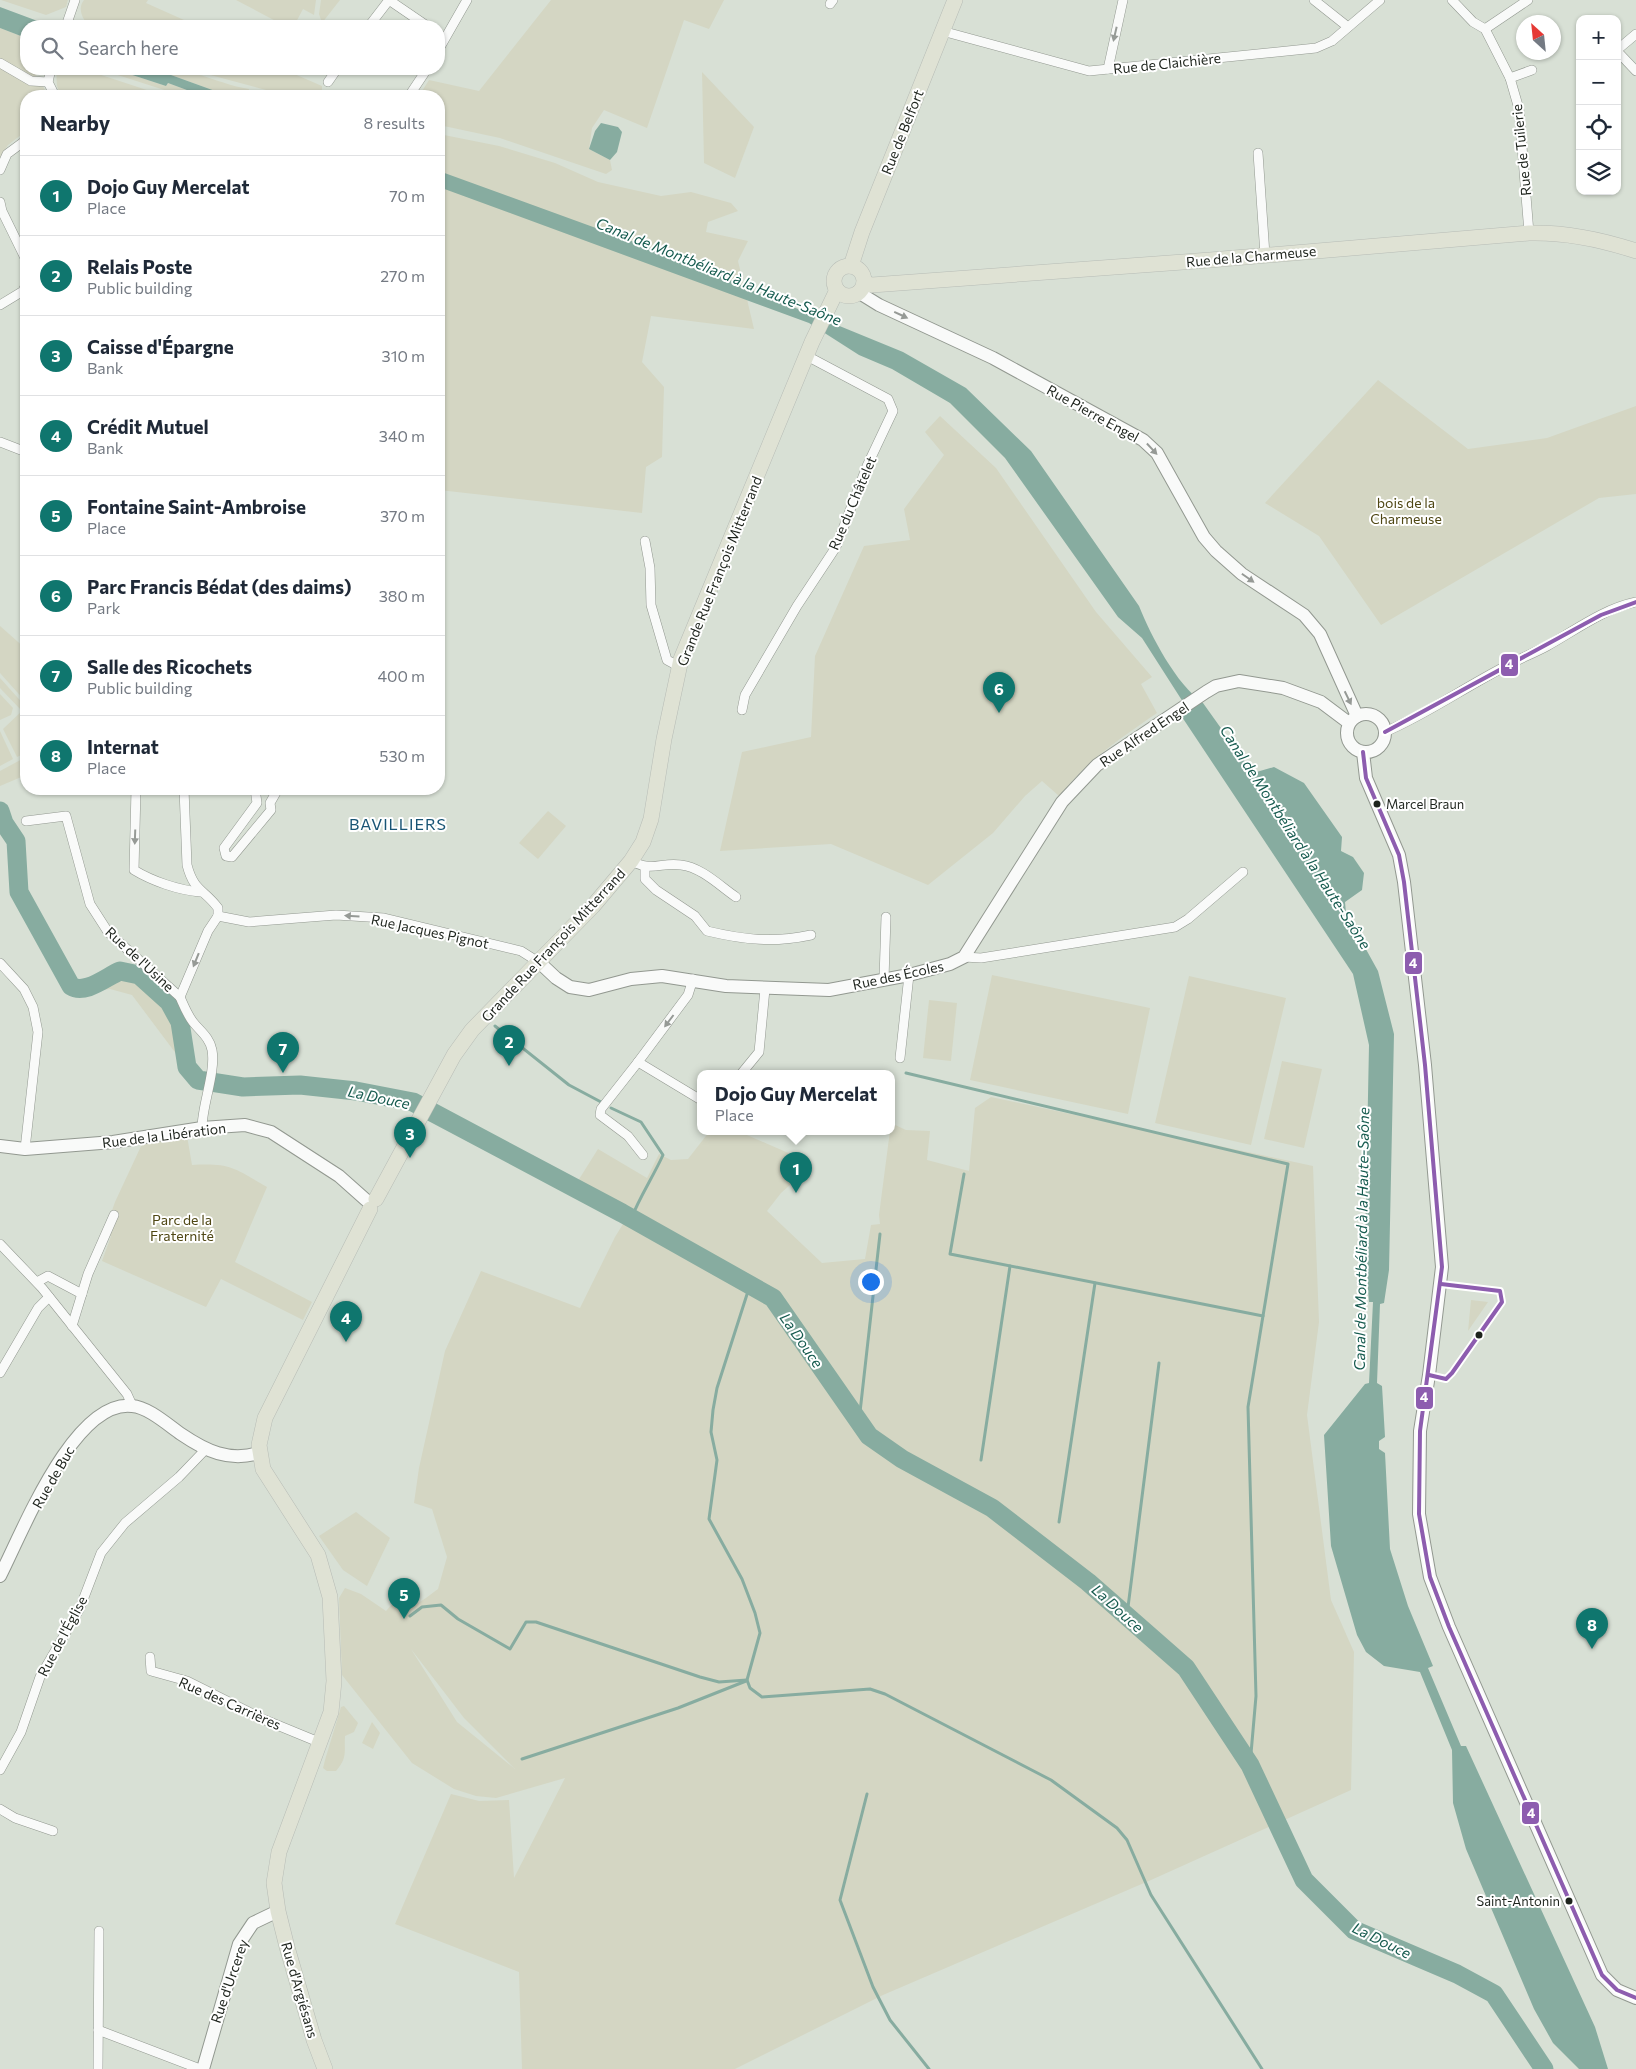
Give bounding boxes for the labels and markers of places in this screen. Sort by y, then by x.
pin: 6 [983,672,1015,713]
place label: Marcel Braun [1386,796,1464,812]
marker: Marcel Braun [1372,799,1382,809]
pin: 2 [493,1025,525,1066]
pin: 7 [267,1032,299,1073]
pin: 3 [394,1117,426,1158]
pin: 1 [780,1152,812,1193]
pin: 4 [330,1301,362,1342]
unlabelled marker [1474,1330,1484,1340]
pin: 5 [388,1578,420,1619]
pin: 8 [1576,1608,1608,1649]
place label: Saint-Antonin [1477,1893,1560,1909]
marker: Saint-Antonin [1564,1896,1574,1906]

